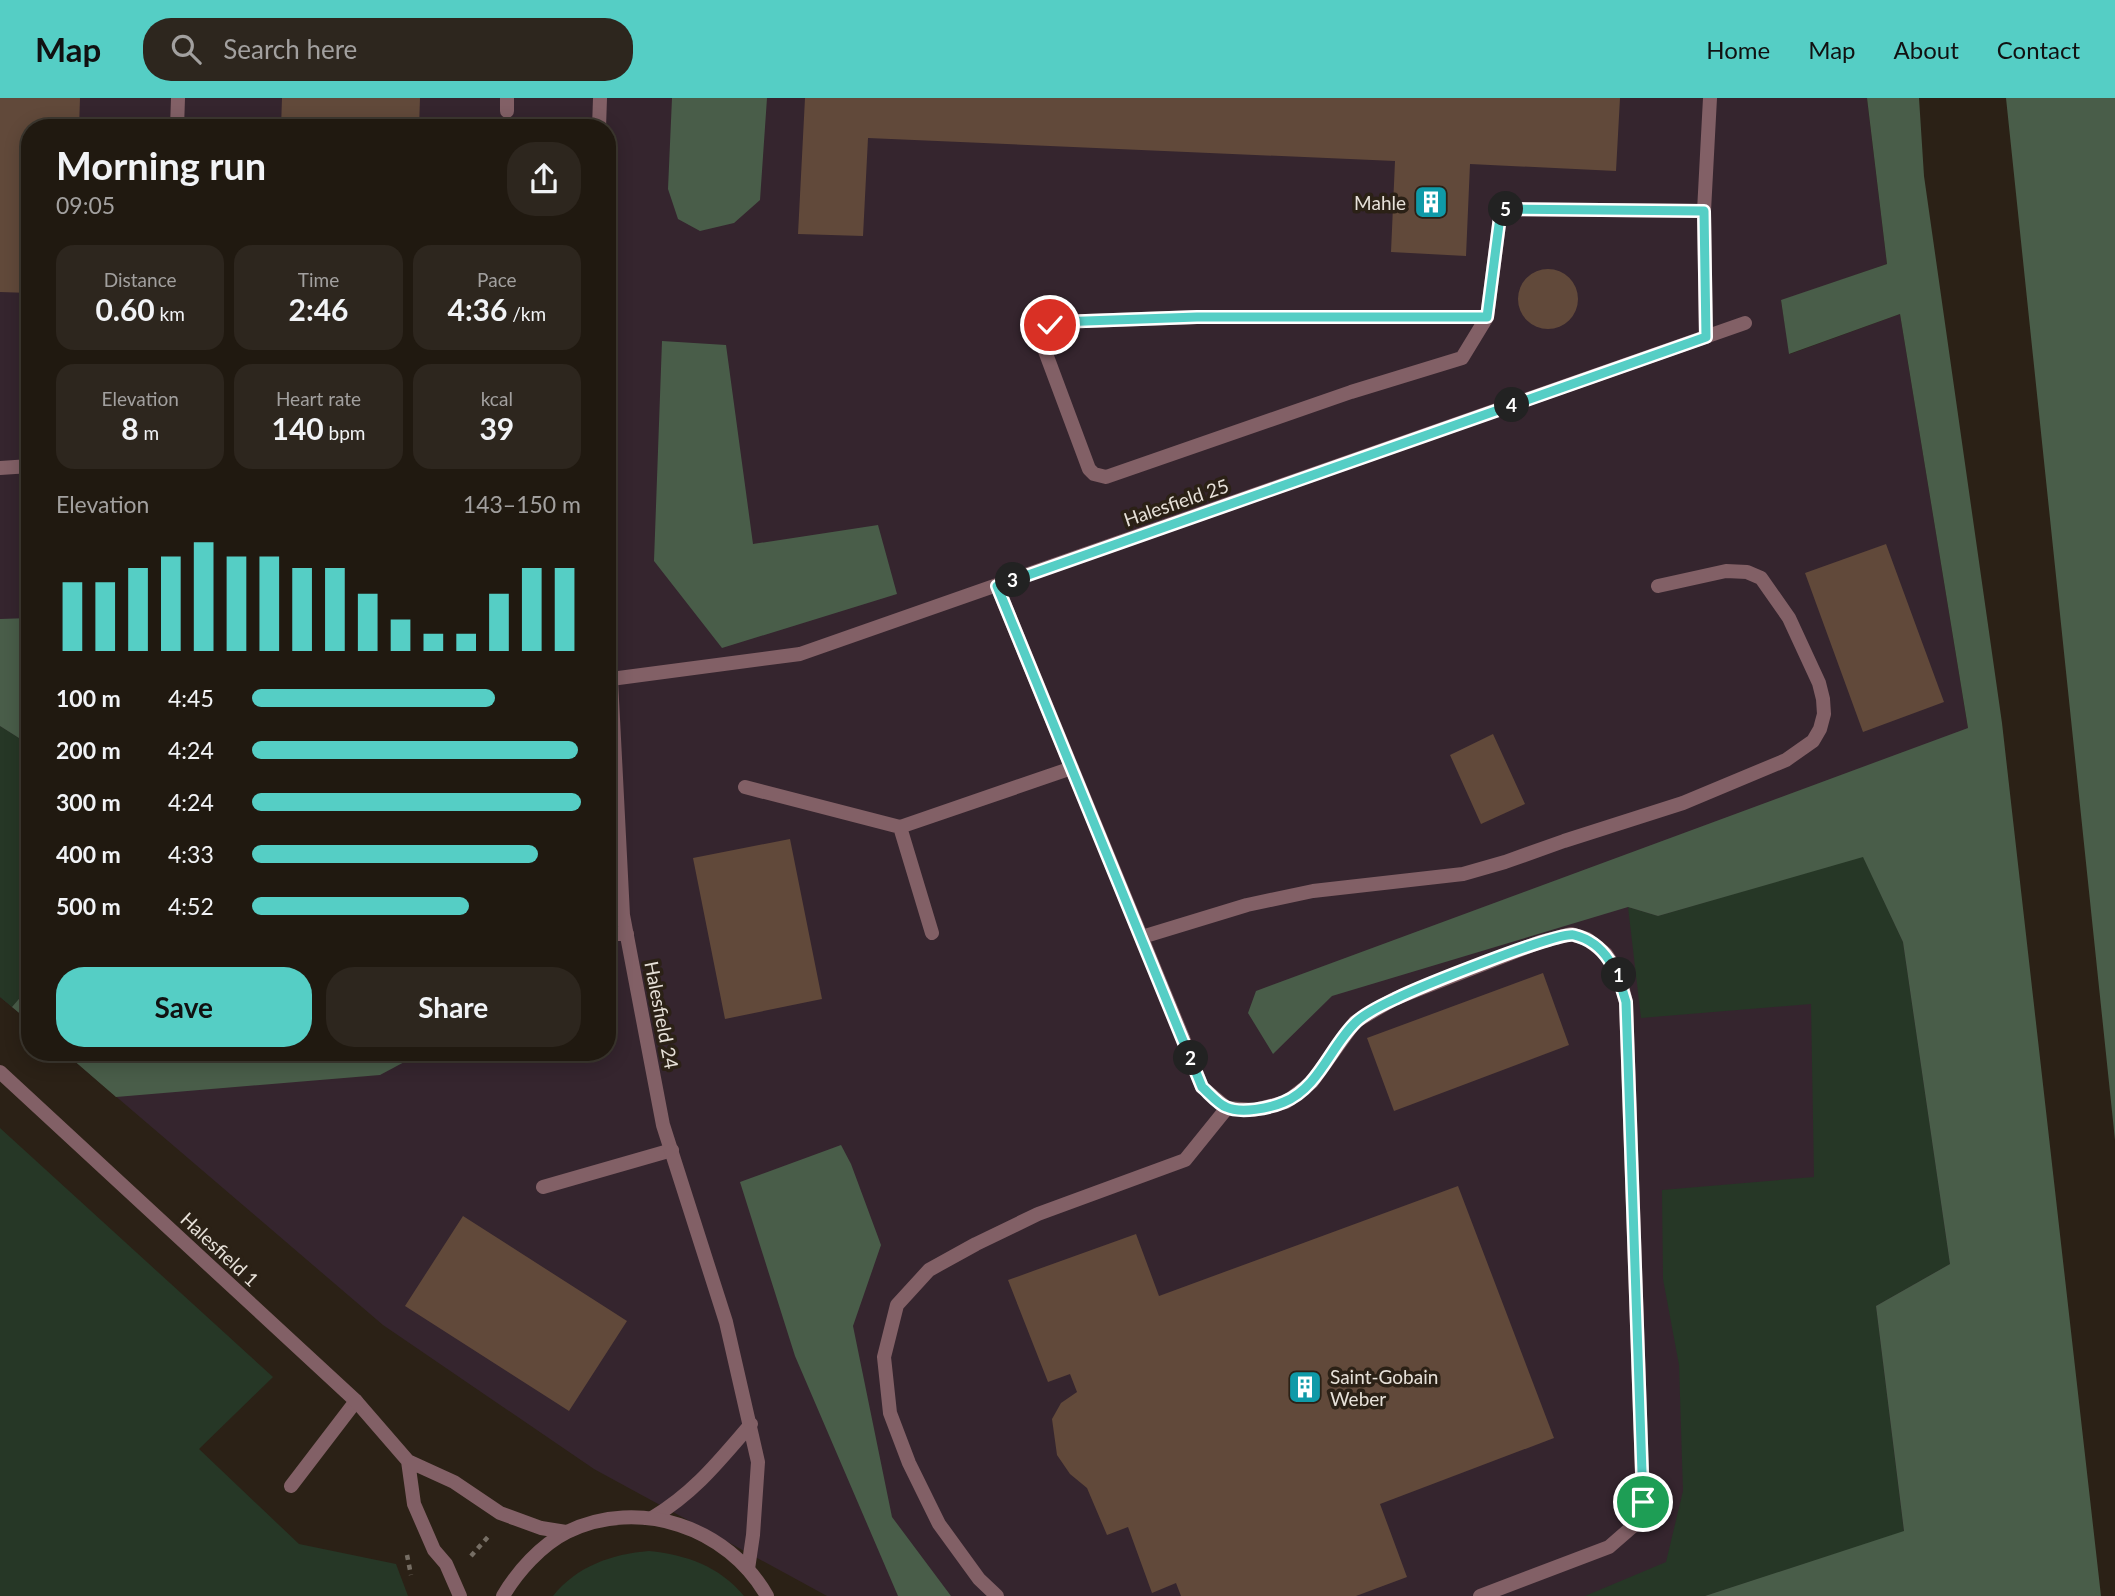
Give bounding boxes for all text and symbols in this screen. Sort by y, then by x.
search box [143,18,633,81]
text: Map [35,29,101,69]
icon: search [167,30,205,68]
text: Search here [223,33,357,65]
text: Home [1706,35,1770,64]
text: Map [1808,35,1856,64]
text: About [1894,35,1959,64]
text: Contact [1997,35,2080,64]
text: Morning run [56,142,266,188]
button: share [507,142,581,216]
building icon: Mahle [1412,183,1450,221]
text: 09:05 [56,191,115,219]
place label: Mahle [1354,191,1406,214]
pin: 5 [1488,192,1524,226]
text: 5 [1500,197,1511,220]
text: Distance [104,268,177,291]
text: Time [298,268,339,291]
text: Pace [477,268,517,291]
text: 0.60 [95,291,155,327]
text: 2:46 [289,291,348,327]
text: 4:36 [447,291,507,327]
pin [1020,295,1080,355]
text: km [155,302,185,325]
text: /km [507,302,546,325]
icon: check [1031,306,1069,344]
text: Elevation [102,387,179,410]
text: Heart rate [276,387,361,410]
text: kcal [481,387,513,410]
pin: 4 [1494,388,1530,422]
text: 4 [1506,393,1517,416]
text: 8 [121,410,139,446]
text: 140 [272,410,324,446]
text: 39 [479,410,514,446]
text: m [139,421,159,444]
text: bpm [324,421,365,444]
street label: Halesfield 25 [1121,473,1231,531]
text: Elevation [56,490,149,518]
text: 143–150 m [463,490,581,518]
pin: 3 [996,562,1030,598]
text: 3 [1007,568,1018,591]
text: 100 m [56,684,121,712]
text: 4:45 [168,684,214,712]
text: 200 m [56,736,121,764]
text: 4:24 [168,736,214,764]
text: 300 m [56,788,121,816]
text: 4:24 [168,788,214,816]
text: 400 m [56,840,121,868]
text: 4:33 [168,840,214,868]
text: 500 m [56,892,121,920]
text: 4:52 [168,892,214,920]
pin: 1 [1602,958,1636,992]
street label: Halesfield 24 [640,959,684,1071]
text: 1 [1613,963,1624,986]
button: Save [56,967,312,1047]
button: Share [326,967,581,1047]
pin: 2 [1174,1040,1208,1076]
text: 2 [1185,1046,1196,1069]
street label: Halesfield 1 [176,1207,264,1291]
place label: Saint-Gobain Weber [1330,1365,1438,1410]
building icon: Saint-Gobain Weber [1286,1368,1324,1406]
pin [1613,1472,1673,1532]
icon: arrive [1624,1483,1662,1521]

